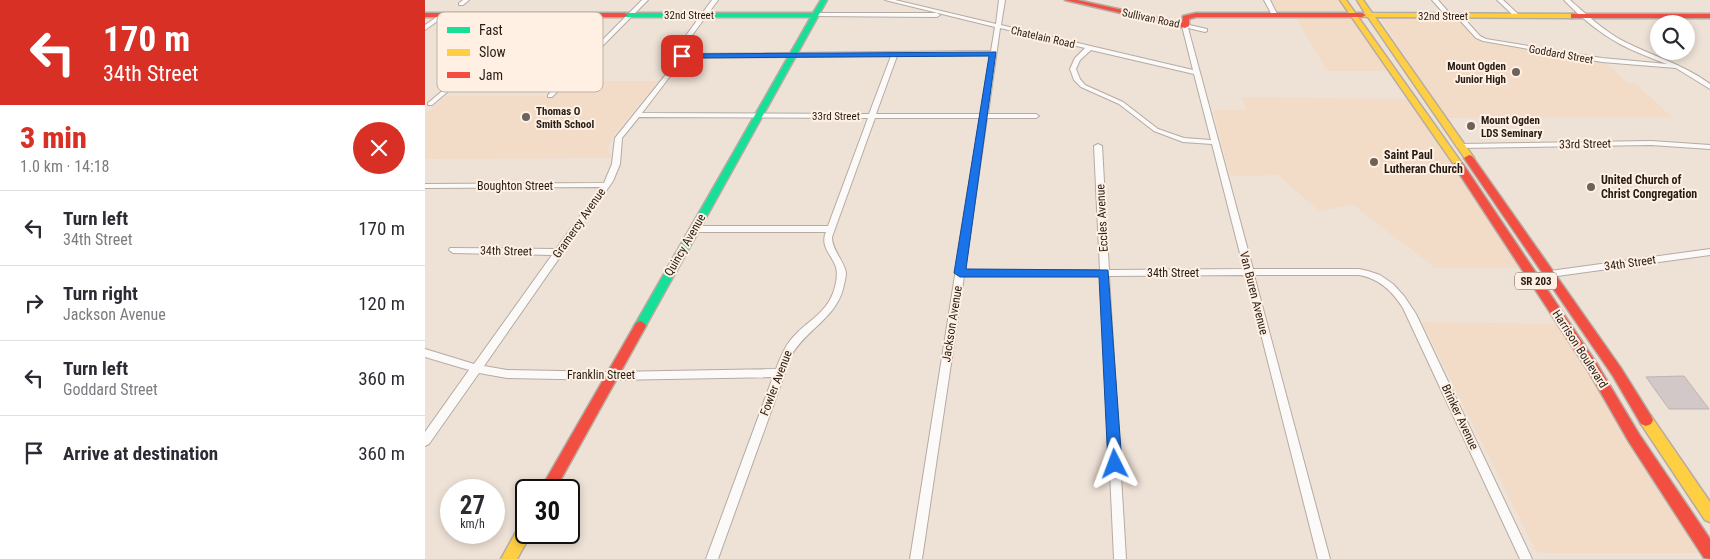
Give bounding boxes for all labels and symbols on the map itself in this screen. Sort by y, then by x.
street label: Sullivan Road [1121,6,1181,31]
street label: 32nd Street [664,9,714,22]
street label: 32nd Street [1418,10,1468,23]
legend [437,12,603,92]
text: Fast [479,22,503,38]
street label: Chatelain Road [1010,24,1076,51]
pin [661,35,703,77]
street label: Goddard Street [1528,42,1594,67]
text: Slow [479,44,506,60]
place label: Mount Ogden Junior High [1447,60,1506,86]
marker: Mount Ogden Junior High [1510,66,1522,78]
text: Jam [479,67,503,83]
place label: Thomas O Smith School [536,105,595,131]
street label: 33rd Street [812,110,860,123]
marker: Thomas O Smith School [520,111,532,123]
place label: Mount Ogden LDS Seminary [1481,114,1542,140]
marker: Mount Ogden LDS Seminary [1465,120,1477,132]
street label: 33rd Street [1559,137,1612,151]
place label: Saint Paul Lutheran Church [1384,148,1463,176]
marker: Saint Paul Lutheran Church [1368,156,1380,168]
place label: United Church of Christ Congregation [1601,173,1697,201]
street label: Boughton Street [477,179,554,193]
marker: United Church of Christ Congregation [1585,181,1597,193]
street label: Eccles Avenue [1093,183,1111,252]
street label: Gramercy Avenue [550,185,609,261]
street label: Quincy Avenue [662,211,709,279]
street label: 34th Street [480,244,533,258]
street label: Van Buren Avenue [1237,250,1271,336]
street label: 34th Street [1603,252,1657,274]
street label: 34th Street [1147,266,1199,280]
road number: SR 203 [1515,272,1557,290]
street label: Jackson Avenue [939,284,965,363]
street label: Harrison Boulevard [1550,307,1610,391]
street label: Fowler Avenue [757,348,795,418]
street label: Franklin Street [567,368,636,382]
street label: Brinker Avenue [1439,382,1481,452]
position arrow [1088,437,1140,489]
speed limit sign: 30 [515,479,580,544]

